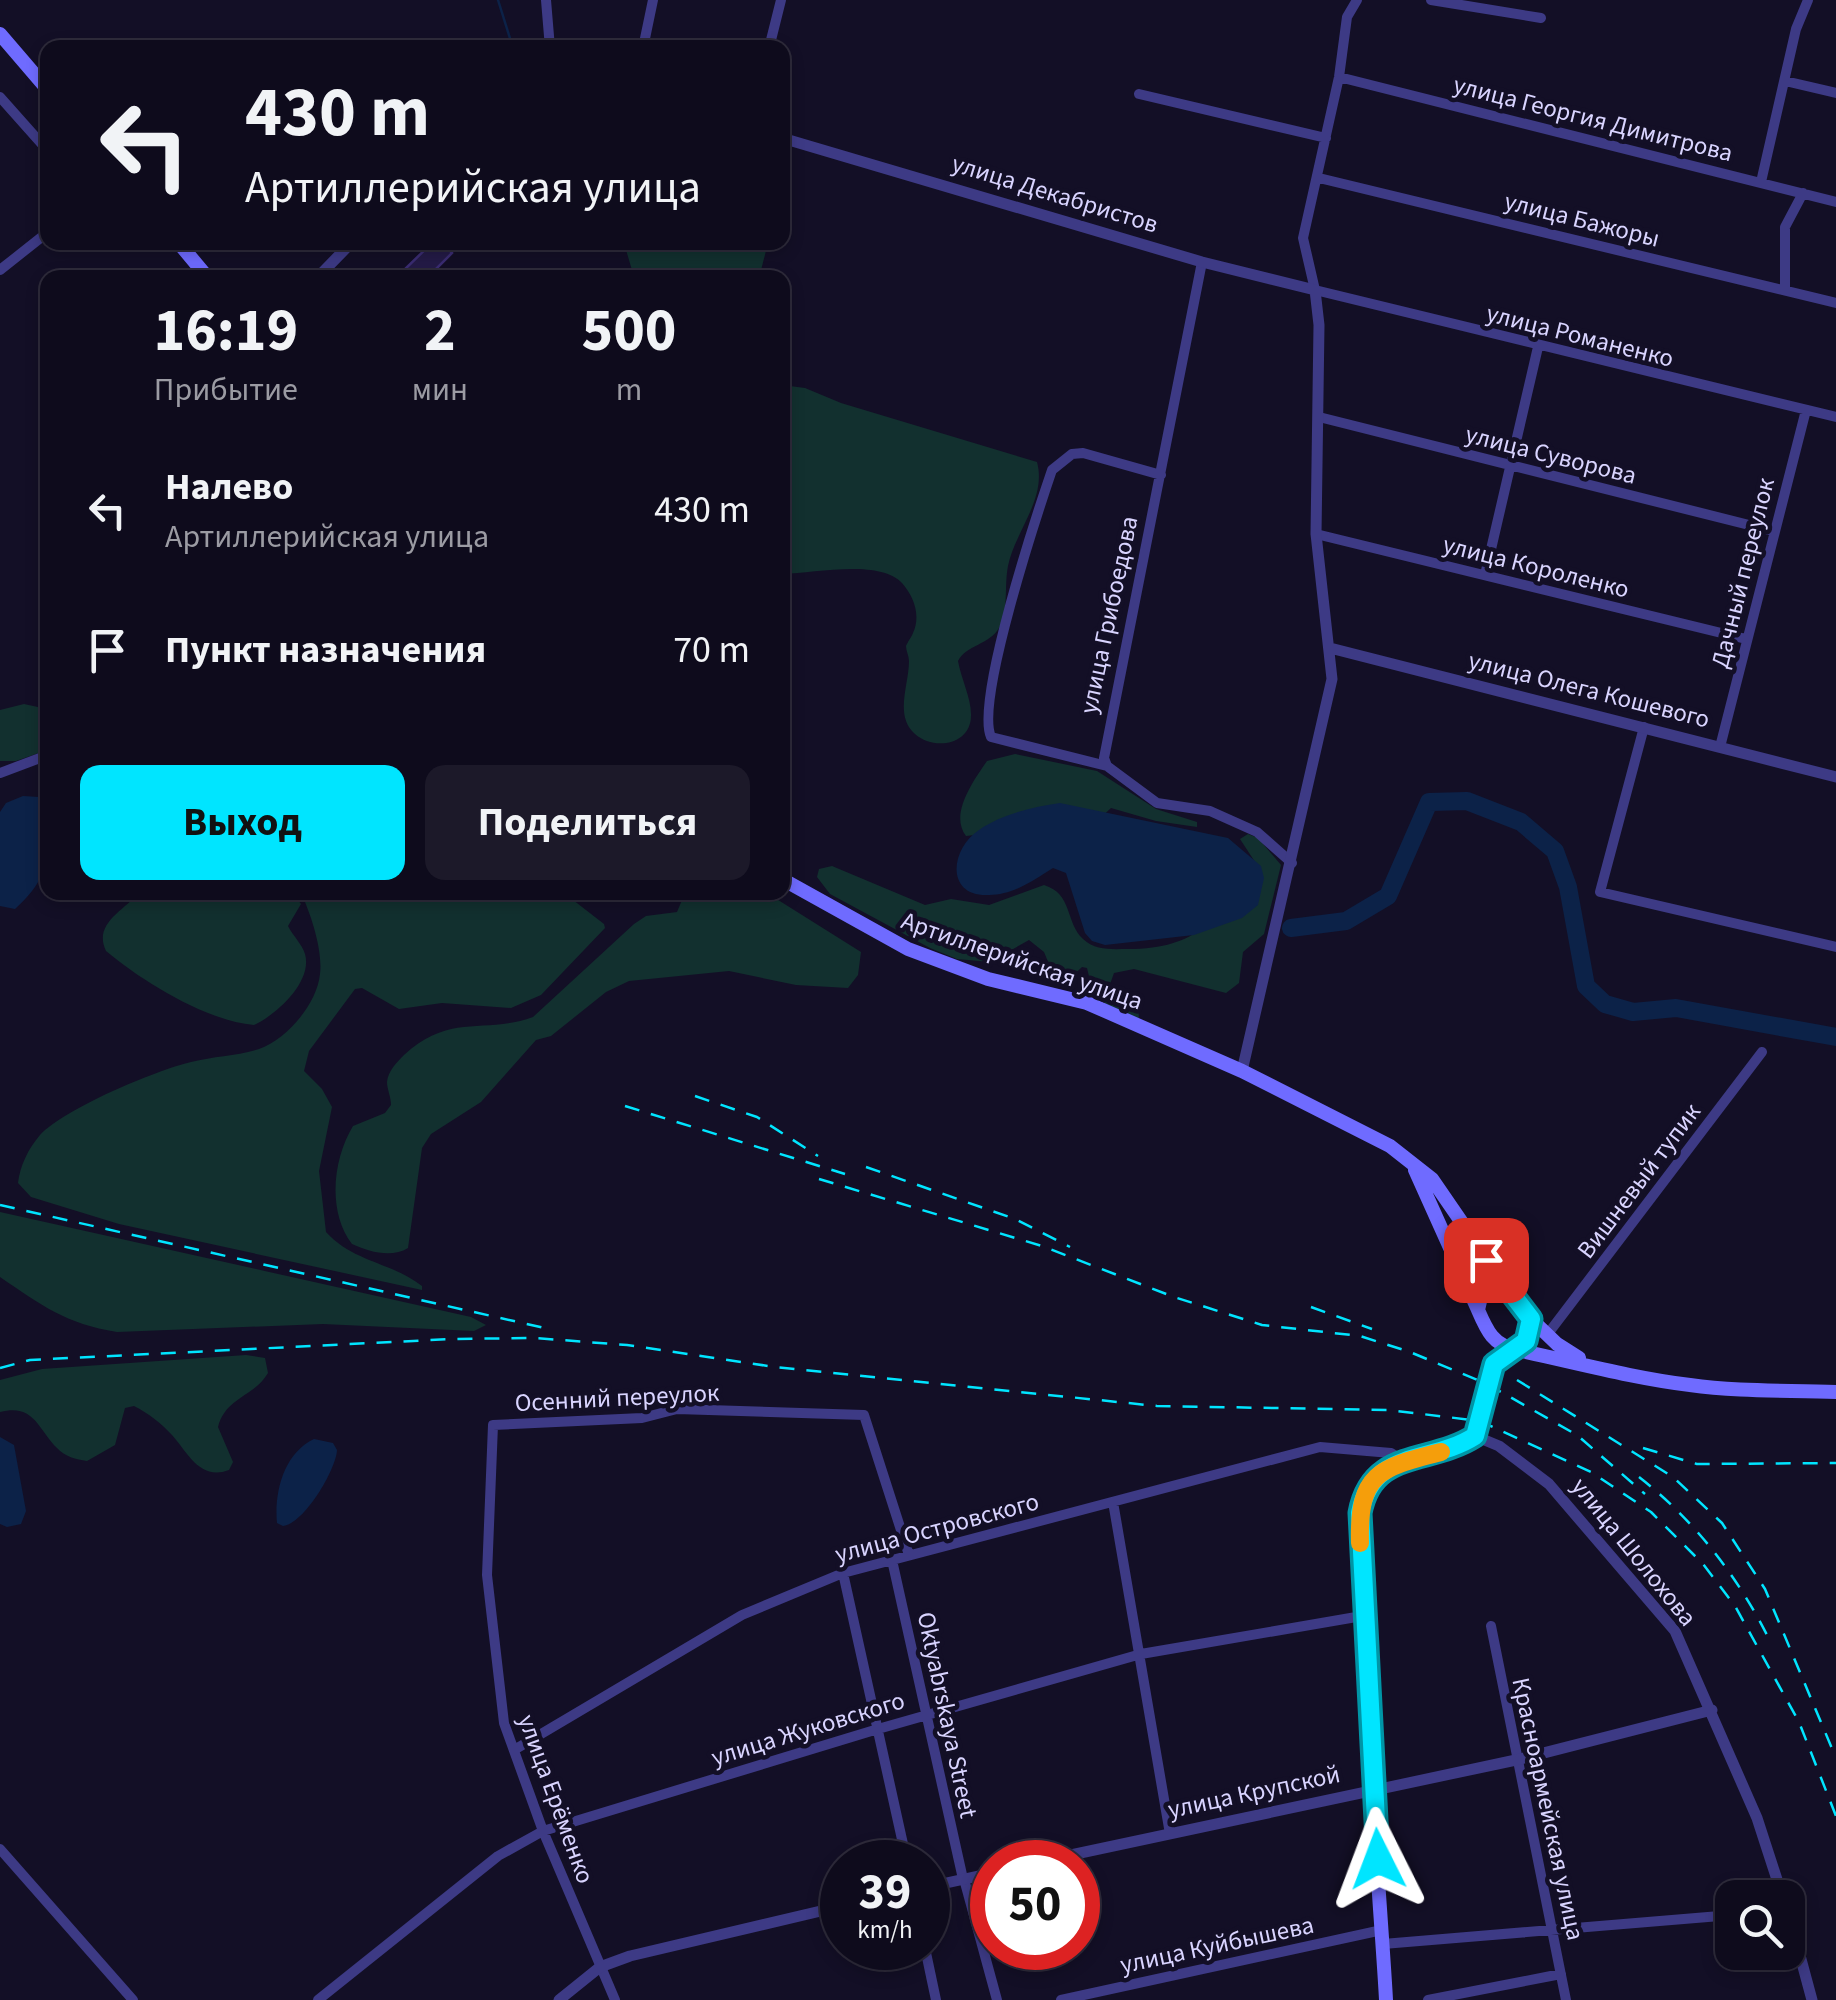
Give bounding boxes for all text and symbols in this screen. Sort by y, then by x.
text: 430 m [245,63,430,163]
street label: улица Георгия Димитрова [1449,67,1737,171]
icon: left [80,80,210,210]
street label: улица Декабристов [947,146,1163,242]
text: Артиллерийская улица [245,156,701,220]
street label: улица Бажоры [1501,183,1663,257]
text: 16:19 [153,289,298,374]
text: 2 [424,289,456,374]
text: 500 [581,289,677,374]
street label: улица Романенко [1482,295,1678,377]
text: Прибытие [154,367,298,413]
text: мин [412,367,468,413]
text: m [616,367,642,413]
street label: улица Суворова [1462,416,1640,494]
text: Налево [165,460,293,514]
street label: Дачный переулок [1702,473,1784,672]
icon: left [80,483,135,538]
text: 430 m [654,483,750,537]
street label: улица Грибоедова [1070,513,1148,717]
text: Артиллерийская улица [165,514,489,560]
street label: улица Короленко [1439,526,1633,608]
icon: arrive [80,623,135,678]
text: Пункт назначения [165,623,486,677]
text: 70 m [673,623,750,677]
street label: улица Олега Кошевого [1465,643,1713,737]
button: Выход [80,765,405,880]
button: Поделиться [425,765,750,880]
street label: Артиллерийская улица [896,903,1148,1019]
street label: Вишневый тупик [1569,1095,1710,1266]
pin [1444,1218,1529,1303]
icon: arrive [1459,1233,1514,1288]
street label: Осенний переулок [514,1375,721,1421]
street label: улица Шолохова [1563,1470,1705,1634]
street label: улица Островского [831,1483,1043,1573]
street label: Oktyabrskaya Street [908,1609,987,1822]
street label: Красноармейская улица [1503,1674,1593,1944]
street label: улица Жуковского [707,1682,909,1776]
street label: улица Ерёменко [509,1709,603,1889]
street label: улица Крупской [1165,1756,1343,1828]
position arrow [1326,1807,1430,1911]
speed limit sign: 50 [970,1840,1100,1970]
text: 39 [859,1857,911,1928]
map controls [1715,1880,1805,1970]
button: search [1715,1880,1805,1970]
street label: улица Куйбышева [1117,1907,1317,1983]
text: km/h [857,1912,913,1948]

